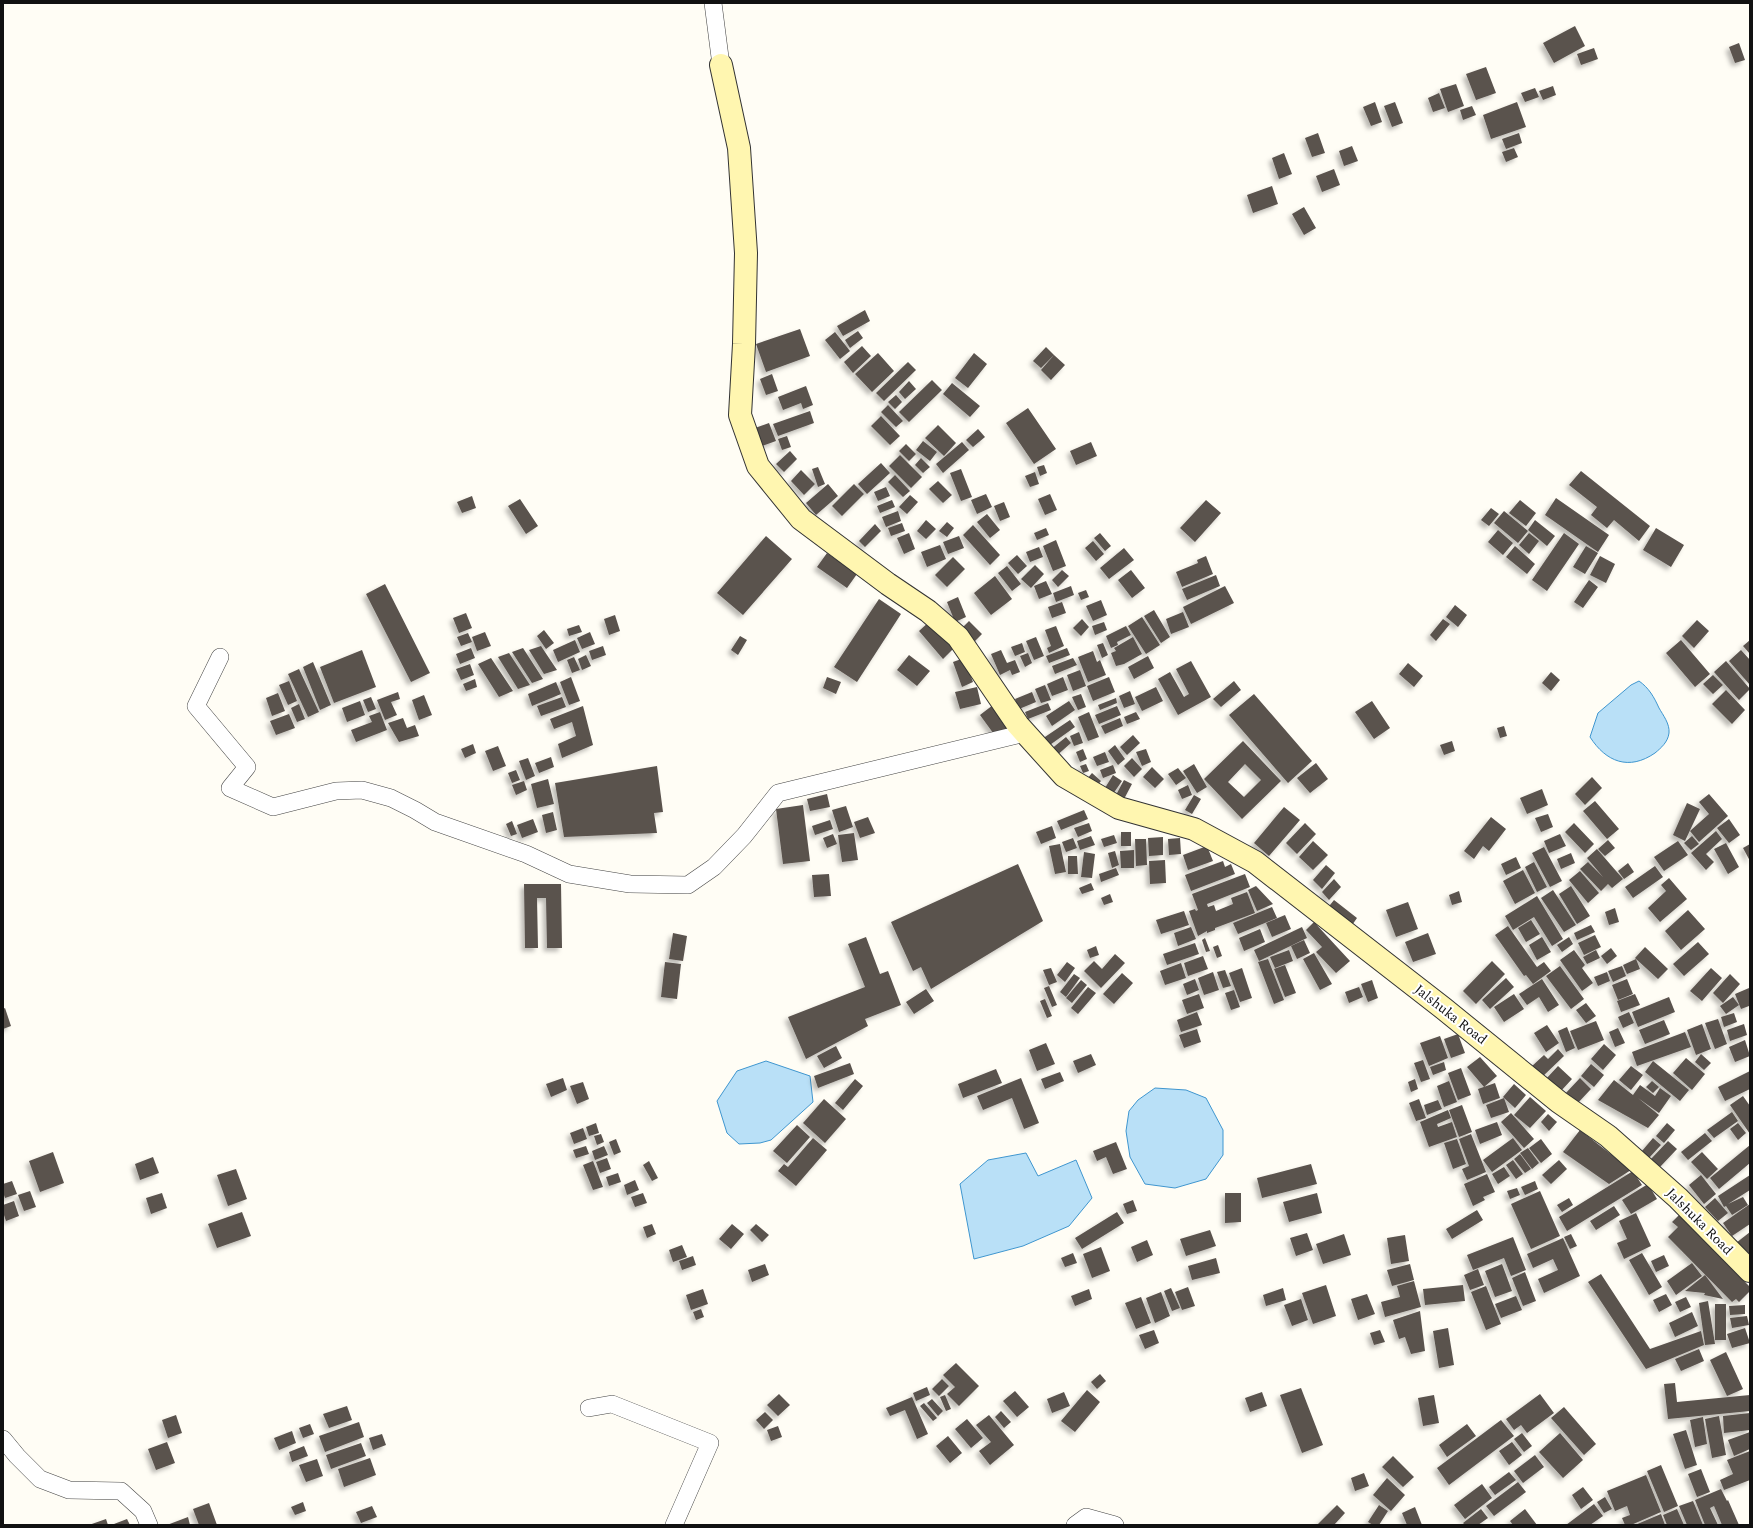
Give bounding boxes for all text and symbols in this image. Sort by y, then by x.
street label: Jalshuka Road [1410,979,1492,1050]
street label: Jalshuka Road [1661,1183,1738,1260]

